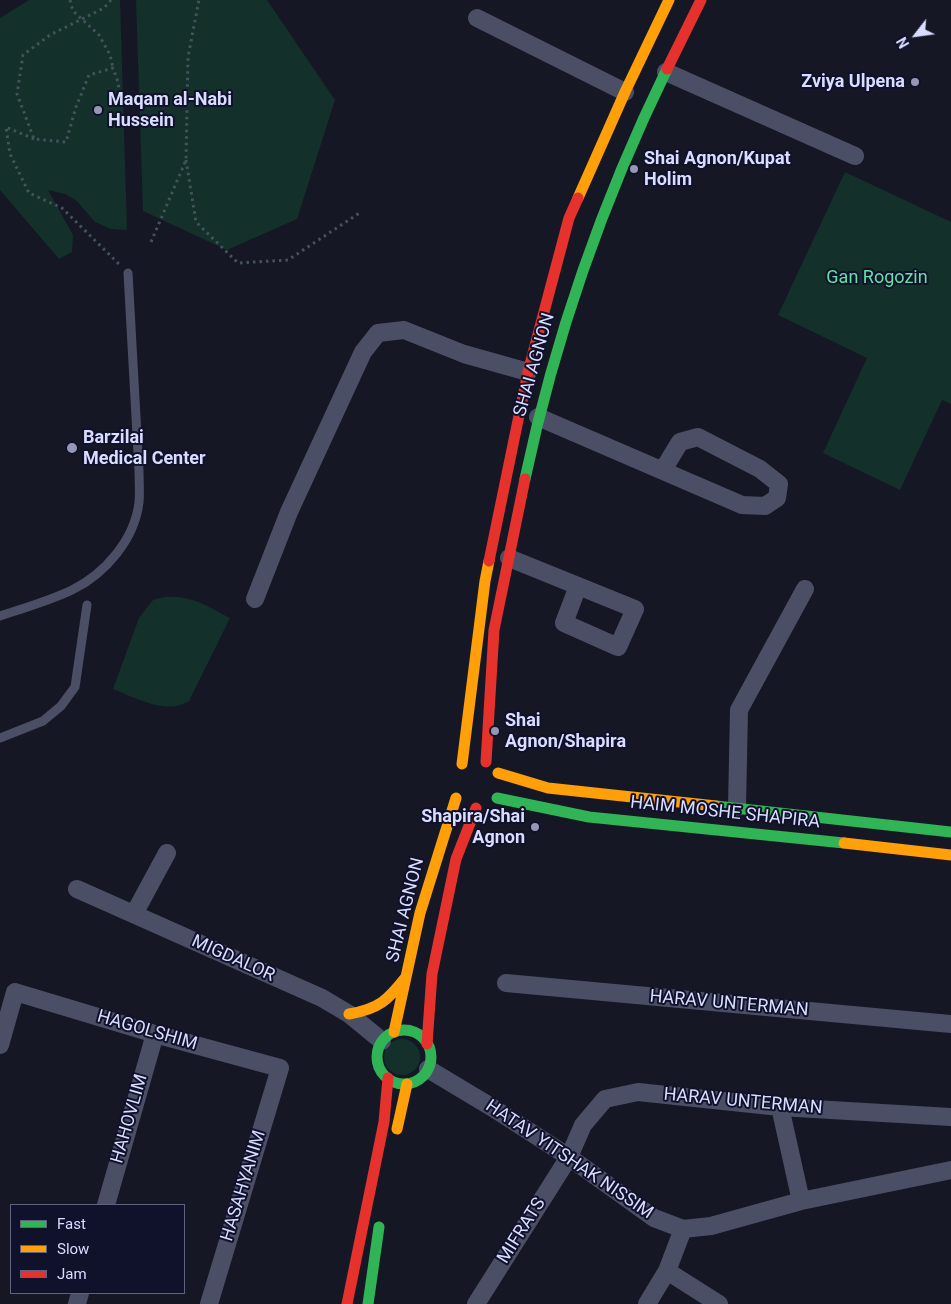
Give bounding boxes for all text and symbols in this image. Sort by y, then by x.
north arrow [891,10,941,60]
text: N [894,34,912,51]
place label: Zviya Ulpena [801,71,905,93]
marker: Zviya Ulpena [909,76,921,88]
place label: Maqam al-Nabi Hussein [108,89,232,132]
marker: Maqam al-Nabi Hussein [92,104,104,116]
place label: Shai Agnon/Kupat Holim [644,148,791,190]
marker: Shai Agnon/Kupat Holim [628,163,640,175]
park label: Gan Rogozin [826,267,928,289]
street label: SHAI AGNON [510,311,560,419]
place label: Barzilai Medical Center [83,427,206,469]
marker: Barzilai Medical Center [65,441,79,455]
place label: Shai Agnon/Shapira [505,710,626,752]
marker: Shai Agnon/Shapira [489,725,501,737]
street label: HAIM MOSHE SHAPIRA [629,792,821,834]
place label: Shapira/Shai Agnon [421,806,525,849]
marker: Shapira/Shai Agnon [529,821,541,833]
street label: SHAI AGNON [383,856,429,964]
street label: MIGDALOR [188,931,278,987]
street label: HARAV UNTERMAN [649,986,809,1022]
street label: HAGOLSHIM [94,1006,200,1056]
street label: HAHOVLIM [107,1072,153,1166]
street label: HARAV UNTERMAN [663,1084,823,1120]
street label: HATAV YITSHAK NISSIM [481,1096,657,1224]
street label: HASAHYANIM [217,1128,271,1244]
street label: MIFRATS [493,1194,551,1268]
legend [10,1204,185,1294]
text: Fast [57,1215,86,1233]
text: Slow [57,1240,89,1258]
text: Jam [57,1265,87,1283]

